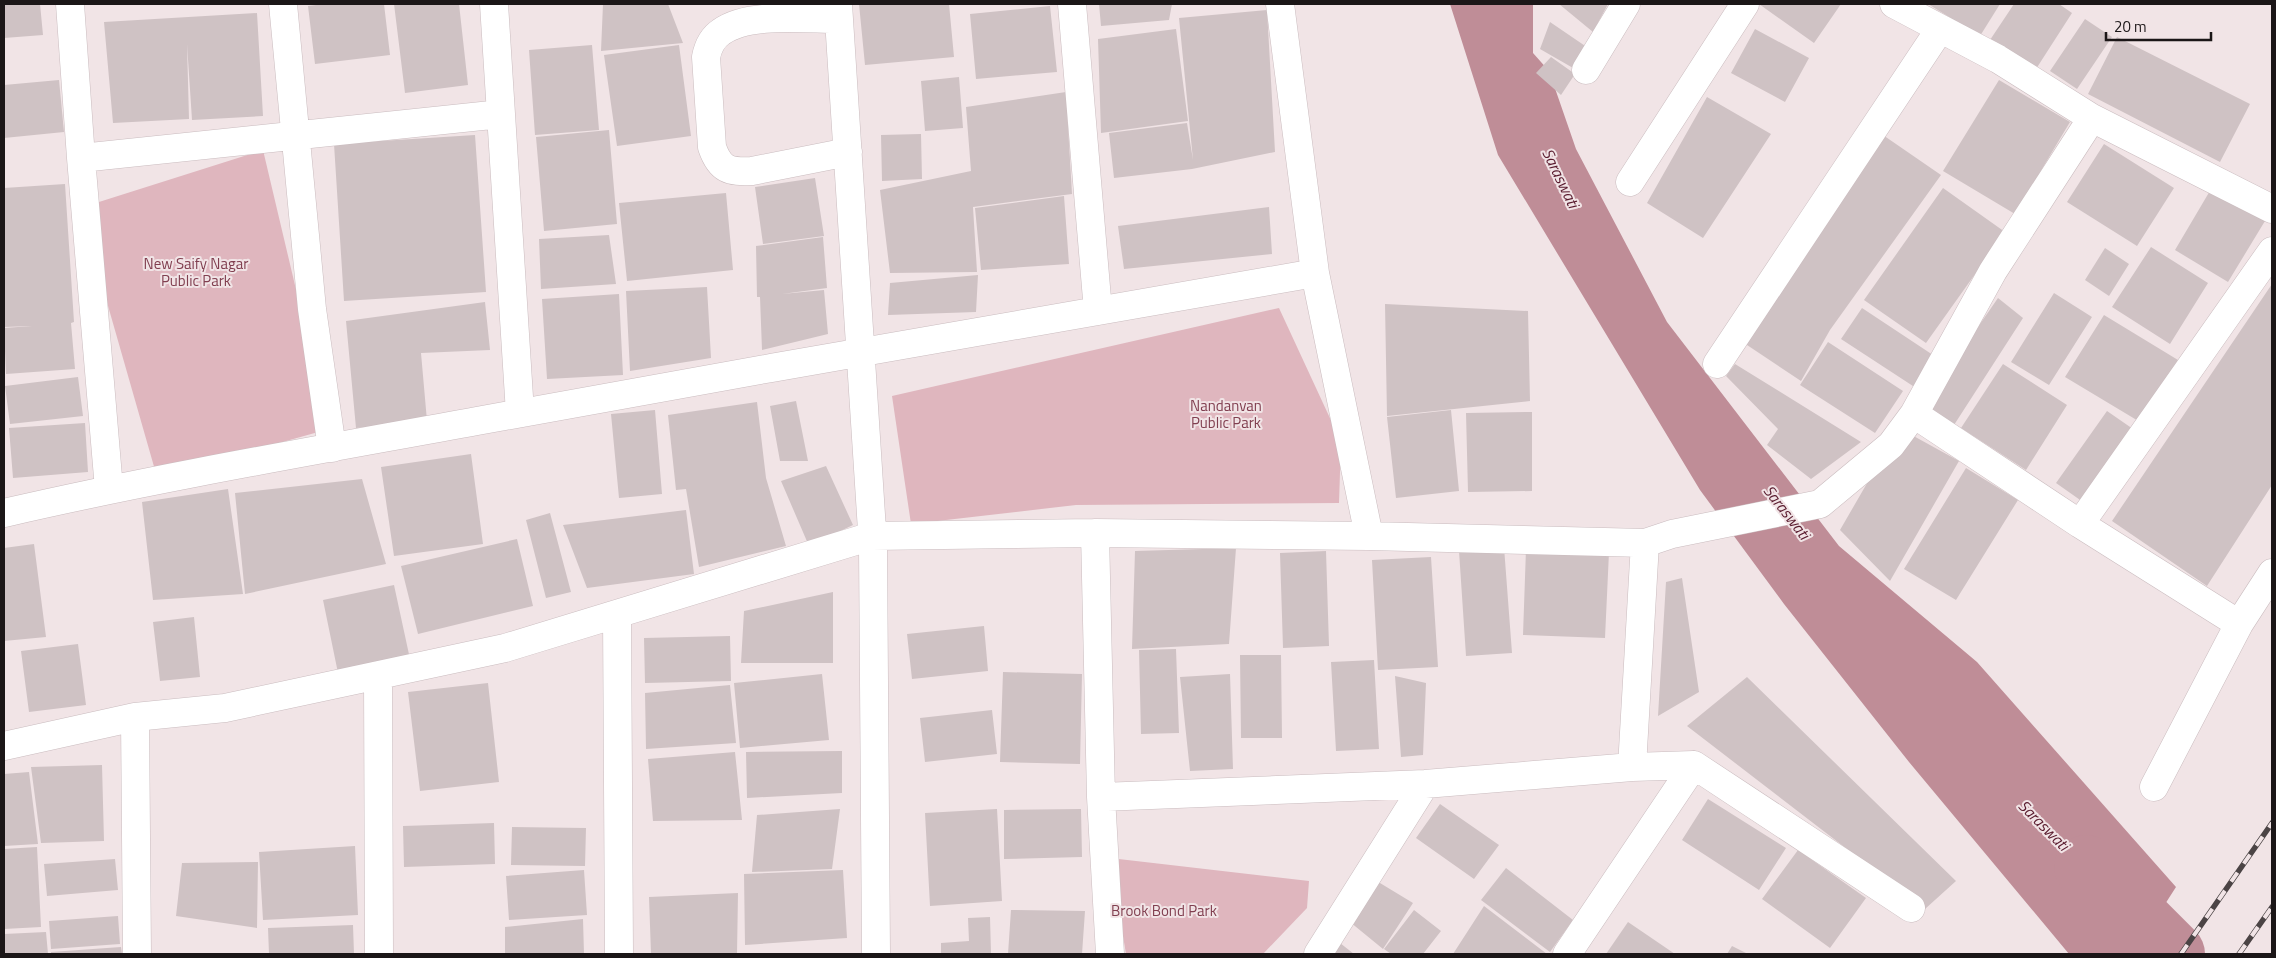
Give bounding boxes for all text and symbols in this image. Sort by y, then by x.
scale bar [2106,10,2211,42]
text: 20 m [2114,15,2147,38]
water label: Saraswati [1536,144,1586,213]
park label: New Saify Nagar Public Park [144,252,248,292]
park label: Nandanvan Public Park [1190,394,1262,434]
water label: Saraswati [1758,480,1817,546]
water label: Saraswati [2013,794,2076,857]
park label: Brook Bond Park [1111,899,1217,922]

